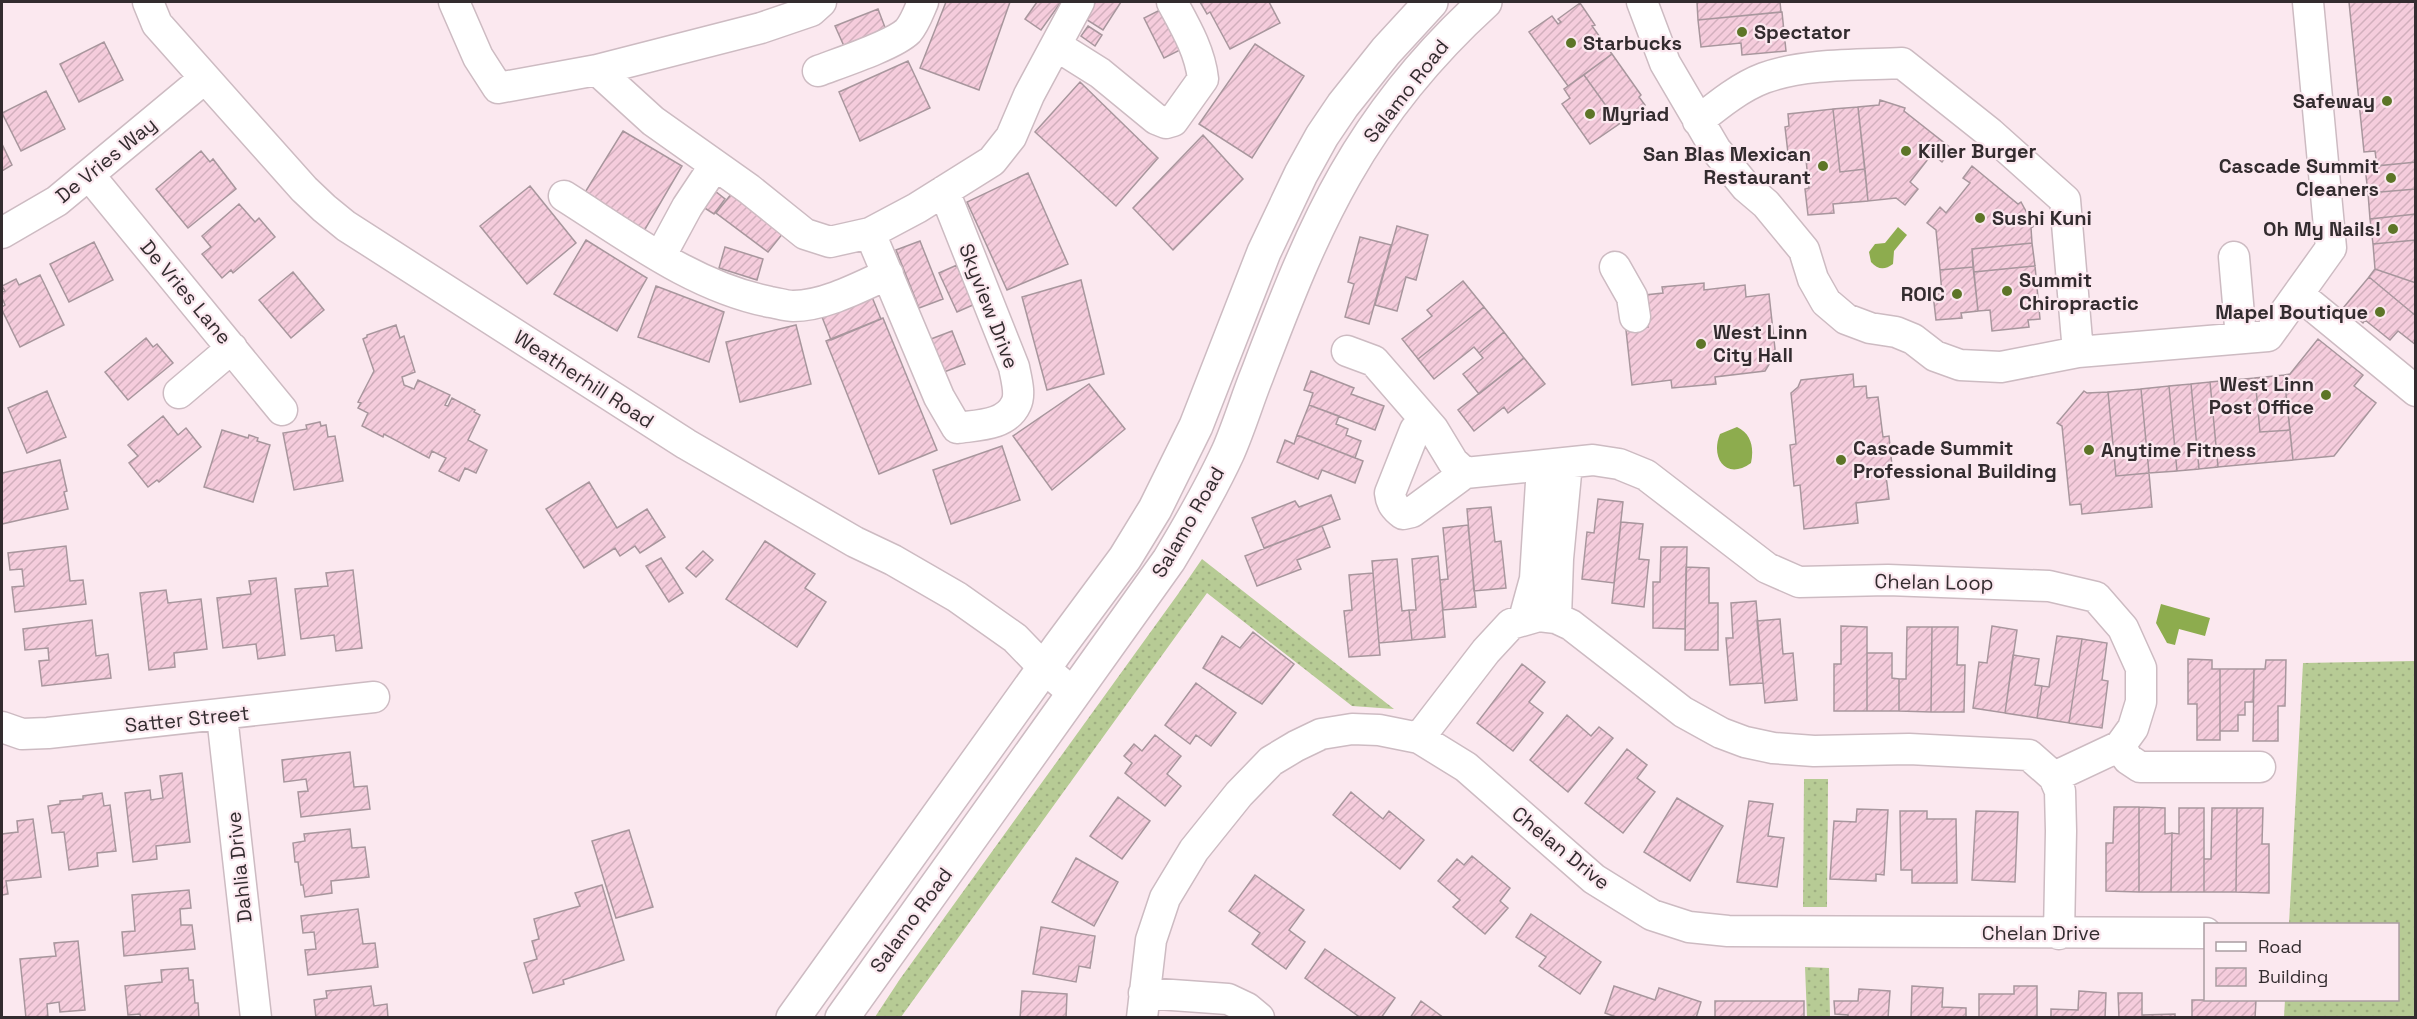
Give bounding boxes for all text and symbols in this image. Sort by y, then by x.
place label: Spectator [1754,19,1851,45]
marker: Spectator [1735,25,1749,39]
place label: Starbucks [1583,30,1682,56]
street label: Salamo Road [1358,34,1454,148]
marker: Starbucks [1564,36,1578,50]
place label: Safeway [2293,88,2375,114]
marker: Safeway [2380,94,2394,108]
place label: Myriad [1602,101,1669,127]
marker: Myriad [1583,107,1597,121]
street label: De Vries Way [50,111,162,209]
place label: Killer Burger [1918,138,2036,164]
place label: San Blas Mexican Restaurant [1643,141,1811,190]
marker: Killer Burger [1899,144,1913,158]
place label: Cascade Summit Cleaners [2219,153,2379,202]
marker: San Blas Mexican Restaurant [1816,159,1830,173]
marker: Cascade Summit Cleaners [2384,171,2398,185]
place label: Sushi Kuni [1992,205,2092,231]
marker: Sushi Kuni [1973,211,1987,225]
place label: Oh My Nails! [2263,216,2381,242]
marker: Oh My Nails! [2386,222,2400,236]
street label: De Vries Lane [135,234,237,350]
street label: Skyview Drive [953,240,1025,372]
place label: Summit Chiropractic [2019,267,2139,316]
place label: ROIC [1901,281,1945,307]
marker: Summit Chiropractic [2000,284,2014,298]
marker: ROIC [1950,287,1964,301]
place label: Mapel Boutique [2215,299,2368,325]
marker: Mapel Boutique [2373,305,2387,319]
place label: West Linn City Hall [1713,319,1808,368]
street label: Weatherhill Road [509,324,659,434]
marker: West Linn City Hall [1694,337,1708,351]
place label: West Linn Post Office [2209,371,2314,420]
marker: West Linn Post Office [2319,388,2333,402]
place label: Cascade Summit Professional Building [1853,435,2057,484]
place label: Anytime Fitness [2101,437,2256,463]
marker: Anytime Fitness [2082,443,2096,457]
marker: Cascade Summit Professional Building [1834,453,1848,467]
street label: Salamo Road [1146,462,1230,582]
street label: Chelan Loop [1874,568,1994,596]
street label: Satter Street [123,700,251,738]
street label: Chelan Drive [1507,801,1615,895]
street label: Dahlia Drive [220,810,258,924]
street label: Salamo Road [864,862,958,978]
street label: Chelan Drive [1982,920,2100,946]
legend [2204,923,2399,1001]
text: Road [2258,935,2302,958]
text: Building [2258,965,2328,988]

